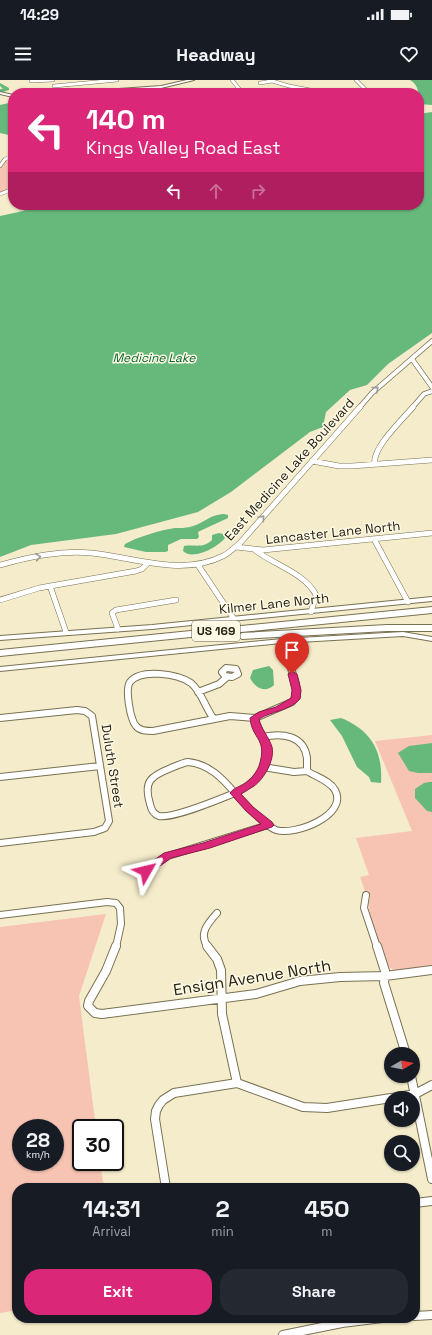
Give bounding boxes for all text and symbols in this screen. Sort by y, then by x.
text: 14:29 [20,5,59,24]
icon: menu [12,43,34,65]
text: Headway [176,43,256,66]
icon: heart [398,43,420,65]
text: 140 m [86,101,166,137]
icon: left [20,104,72,156]
text: Kings Valley Road East [86,136,281,159]
icon: left [163,180,185,202]
icon: ahead [205,180,227,202]
icon: right [247,180,269,202]
water label: Medicine Lake [113,350,196,366]
one-way arrow [371,387,379,394]
street label: East Medicine Lake Boulevard [221,395,358,544]
one-way arrow [257,515,265,523]
street label: Lancaster Lane North [265,517,401,548]
one-way arrow [35,553,41,562]
street label: Kilmer Lane North [218,589,330,618]
road number: US 169 [192,621,240,641]
pin [275,633,309,674]
icon: arrive [281,639,303,661]
street label: Duluth Street [97,723,128,809]
position arrow [125,850,167,892]
street label: Ensign Avenue North [172,955,332,1000]
north arrow [384,1047,420,1083]
map controls [384,1047,420,1171]
button: sound [384,1091,420,1127]
speed limit sign: 30 [72,1119,124,1171]
text: 28 [26,1127,50,1153]
button: search [384,1135,420,1171]
text: km/h [26,1148,50,1161]
text: 14:31 [83,1193,141,1224]
text: 2 [215,1193,230,1224]
text: 450 [304,1193,349,1224]
text: Arrival [92,1223,131,1240]
text: min [211,1223,234,1240]
text: m [321,1223,332,1240]
button: Exit [24,1269,212,1315]
button: Share [220,1269,408,1315]

